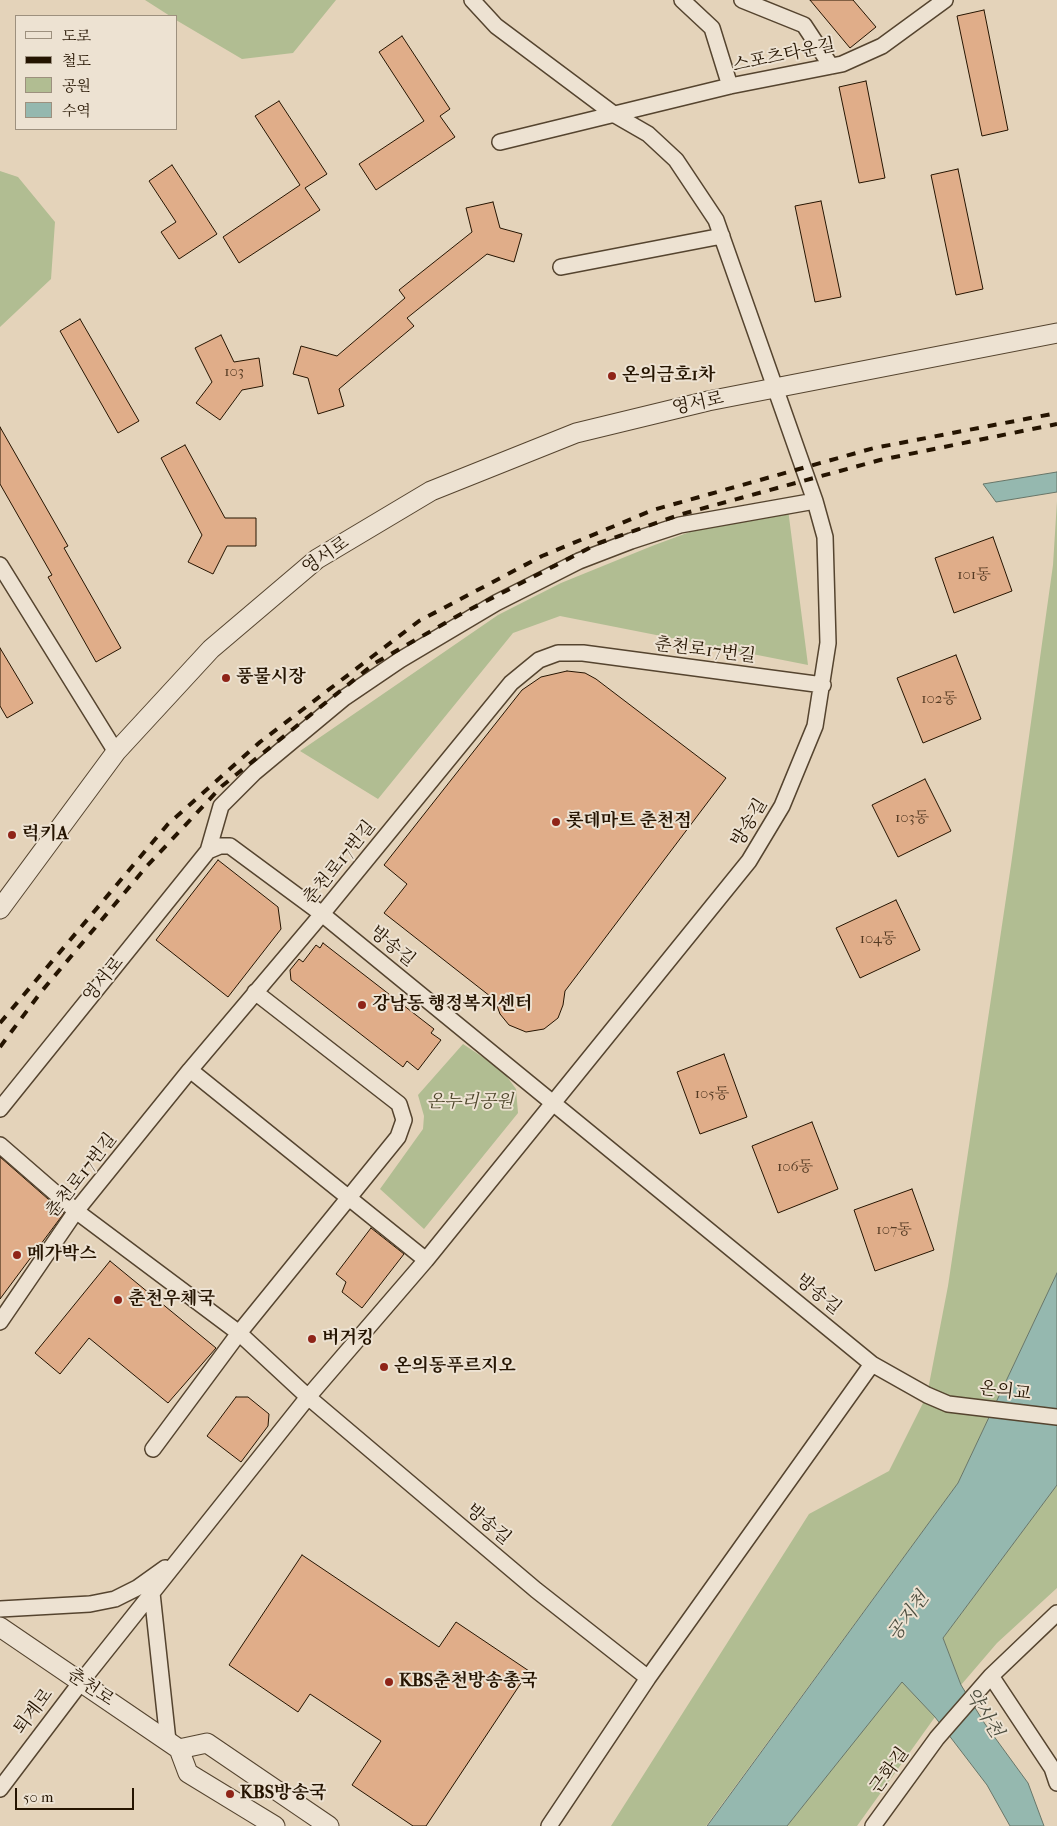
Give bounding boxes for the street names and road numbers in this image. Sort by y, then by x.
street label: 스포츠타운길 [731,35,837,77]
street label: 영서로 [670,388,726,420]
street label: 영서로 [298,532,354,580]
street label: 춘천로17번길 [653,634,757,668]
street label: 방송길 [727,795,773,851]
street label: 춘천로17번길 [299,817,381,909]
street label: 방송길 [365,922,419,972]
street label: 영서로 [79,953,129,1007]
street label: 춘천로17번길 [42,1129,122,1223]
street label: 방송길 [791,1270,845,1320]
street label: 온의교 [978,1378,1032,1406]
street label: 방송길 [461,1500,515,1550]
street label: 춘천로 [62,1664,118,1712]
street label: 퇴계로 [10,1685,58,1739]
street label: 근화길 [866,1744,914,1798]

